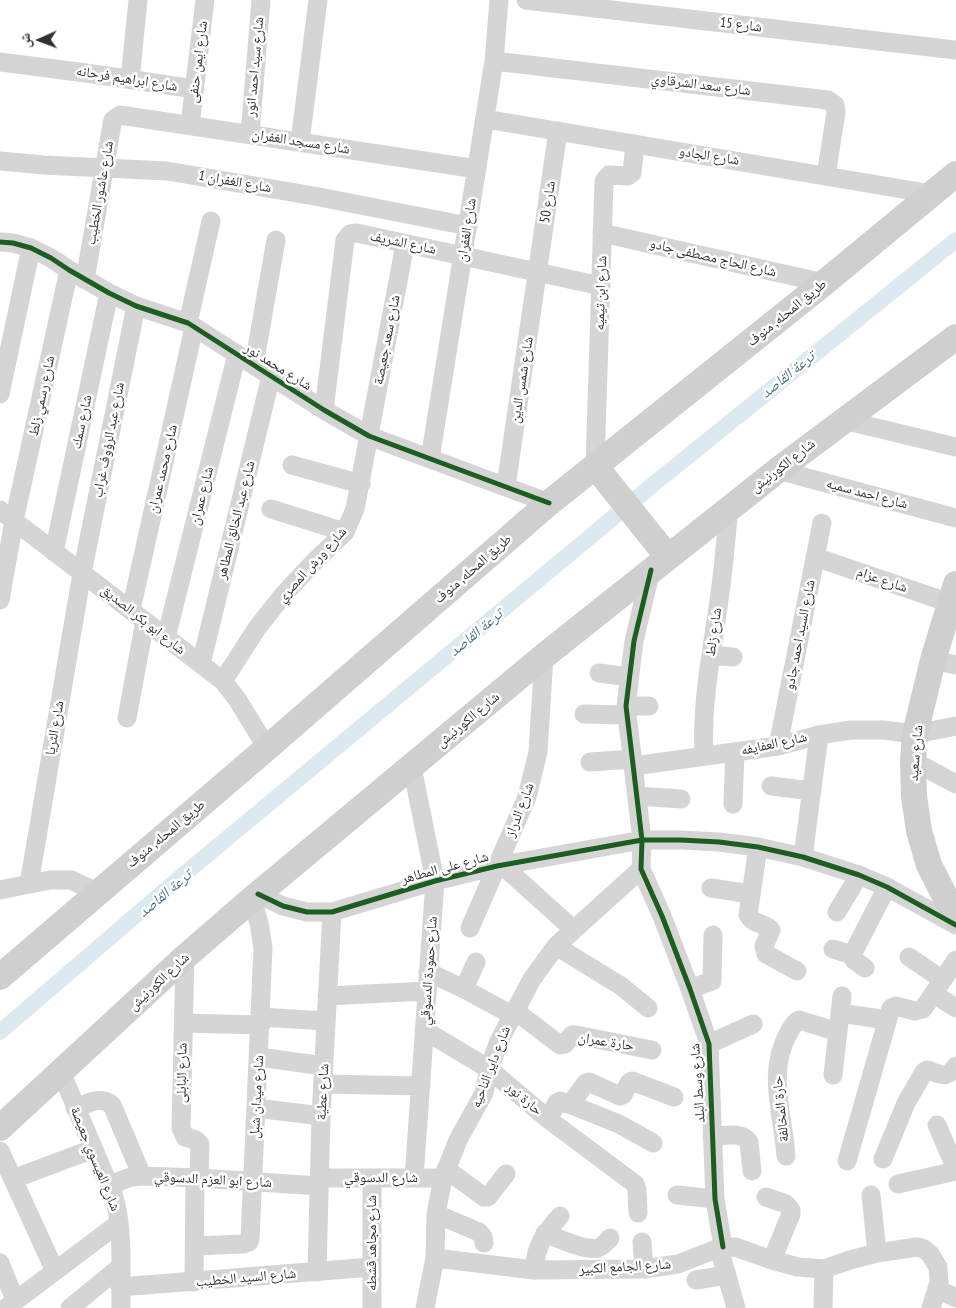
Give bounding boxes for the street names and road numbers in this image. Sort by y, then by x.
street label: شارع 15 [719,14,763,36]
street label: شارع سيد احمد انور [242,16,268,118]
street label: شارع ايمن حنفى [185,20,211,104]
street label: شارع ابراهيم فرحانه [75,63,179,95]
street label: شارع سعد الشرقاوي [650,71,752,99]
street label: شارع مسجد الغفران [251,126,351,158]
street label: شارع عاشور الخطيب [83,140,117,246]
street label: شارع الجادو [678,143,740,169]
street label: شارع الغفران 1 [197,167,273,197]
street label: شارع 50 [537,180,559,224]
street label: شارع الغفران [454,197,480,263]
street label: شارع الشريف [368,228,438,258]
street label: شارع الحاج مصطفى جادو [648,235,778,281]
street label: شارع ابن تيميه [591,255,611,331]
street label: طريق المحله, منوف [744,276,830,350]
street label: شارع سعد جعيصة [370,294,404,386]
street label: شارع شمس الدين [507,335,537,425]
street label: شارع محمد نور [241,340,315,394]
street label: شارع رسمي زلط [25,354,59,438]
street label: شارع عبد الرؤوف غراب [90,381,128,499]
street label: شارع سمك [68,393,96,451]
street label: شارع محمد عمران [145,423,181,515]
street label: شارع الكورنيش [747,436,819,496]
street label: شارع عبد الخالق المطاهر [213,459,259,581]
street label: شارع عمران [187,465,217,527]
street label: شارع احمد سميه [824,475,910,513]
street label: شارع ورش المصري [274,524,350,606]
street label: طريق المحله, منوف [431,531,515,607]
street label: شارع عزام [854,564,910,596]
street label: شارع السيد احمد جادو [781,578,819,692]
street label: شارع ابو بكر الصديق [97,582,189,658]
street label: شارع زلط [702,607,726,657]
street label: شارع الكورنيش [433,689,503,751]
street label: شارع الثريا [42,699,68,757]
street label: شارع سعيد [905,724,927,782]
street label: شارع العفايفه [739,729,809,759]
street label: شارع الدراز [502,781,538,839]
street label: طريق المحله, منوف [123,796,209,872]
street label: شارع على المطاهر [399,848,491,888]
street label: شارع حمودة الدسوقي [417,916,441,1026]
street label: شارع الكورنيش [125,949,193,1015]
street label: شارع داير الناحيه [468,1024,514,1110]
street label: حارة عمران [577,1029,635,1055]
street label: شارع البابلى [173,1043,191,1103]
street label: شارع وسط البلد [687,1043,709,1123]
street label: شارع ميدان شبل [246,1055,268,1139]
street label: شارع عطية [313,1063,333,1121]
street label: حارة المخالفة [769,1075,793,1143]
street label: حارة نور [502,1079,546,1119]
street label: شارع العيسوي جعيصة [66,1104,124,1214]
street label: شارع ابو العزم الدسوقي [154,1169,272,1191]
street label: شارع الدسوقي [344,1170,418,1186]
street label: شارع مجاهد قشطه [364,1195,380,1291]
street label: شارع الجامع الكبير [578,1256,672,1278]
street label: شارع السيد الخطيب [195,1265,297,1291]

